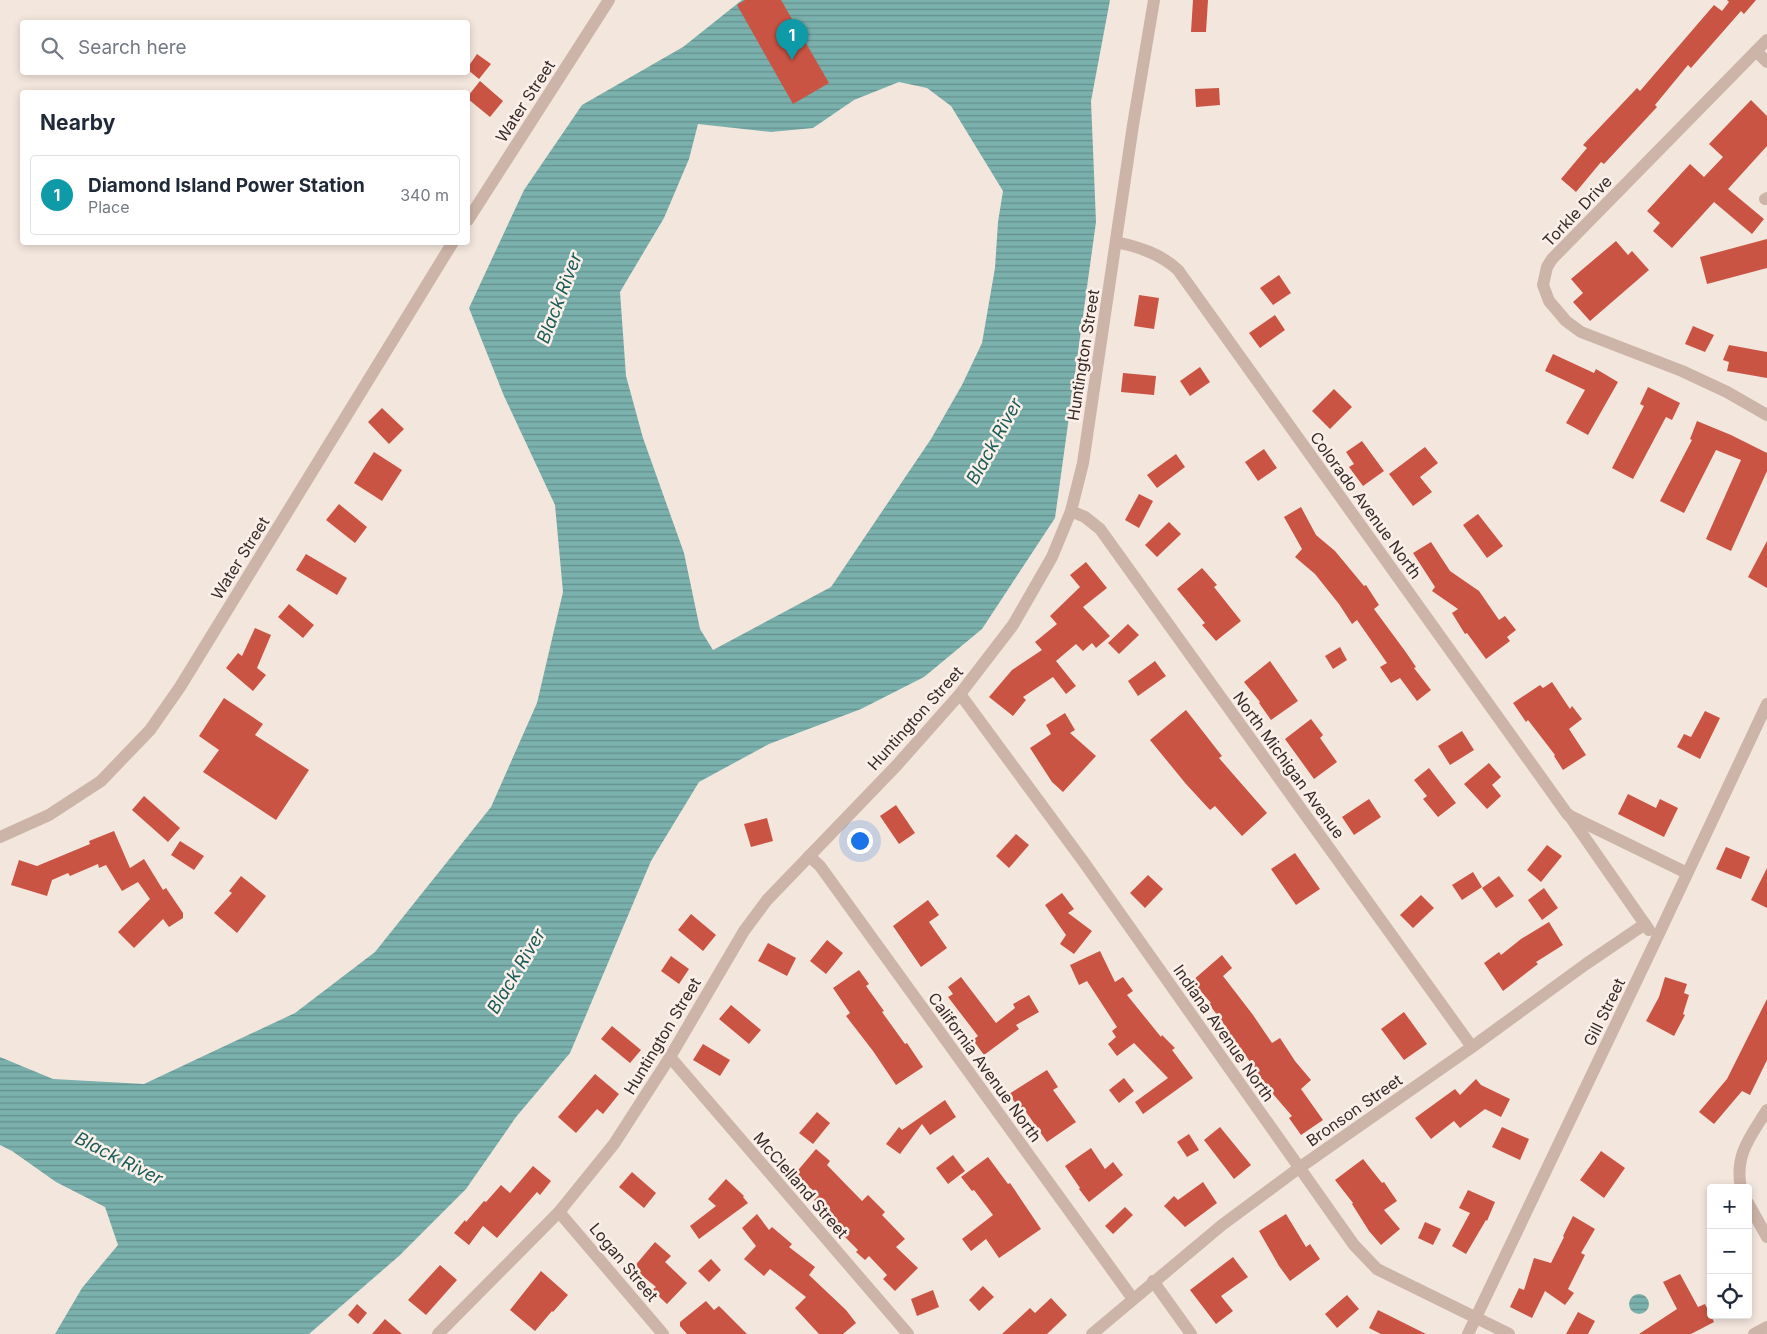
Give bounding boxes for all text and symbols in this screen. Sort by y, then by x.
pin: 1 [776,19,808,60]
search box [20,20,470,75]
icon: search [38,34,66,62]
text: Search here [78,36,187,59]
street label: Water Street [491,56,559,146]
text: Nearby [40,110,115,135]
street label: Torkle Drive [1538,171,1616,251]
text: Diamond Island Power Station [88,174,365,197]
text: 1 [54,185,60,205]
text: 340 m [400,185,449,205]
text: Place [88,197,130,217]
water label: Black River [532,249,586,346]
street label: Huntington Street [1063,288,1103,422]
water label: Black River [962,393,1027,488]
street label: Colorado Avenue North [1306,428,1426,582]
street label: Water Street [207,513,273,603]
street label: Huntington Street [863,662,967,774]
street label: North Michigan Avenue [1229,688,1349,842]
your location [847,828,873,854]
water label: Black River [482,924,550,1017]
street label: Indiana Avenue North [1169,961,1279,1105]
street label: Huntington Street [619,974,705,1098]
street label: Gill Street [1579,975,1629,1049]
street label: California Avenue North [924,988,1046,1146]
street label: Bronson Street [1302,1070,1406,1150]
water label: Black River [72,1127,167,1190]
street label: McClelland Street [749,1128,853,1242]
map controls [1707,1184,1752,1319]
button: + [1707,1184,1752,1229]
street label: Logan Street [585,1219,663,1305]
button: − [1707,1229,1752,1274]
button: locate [1707,1274,1752,1319]

